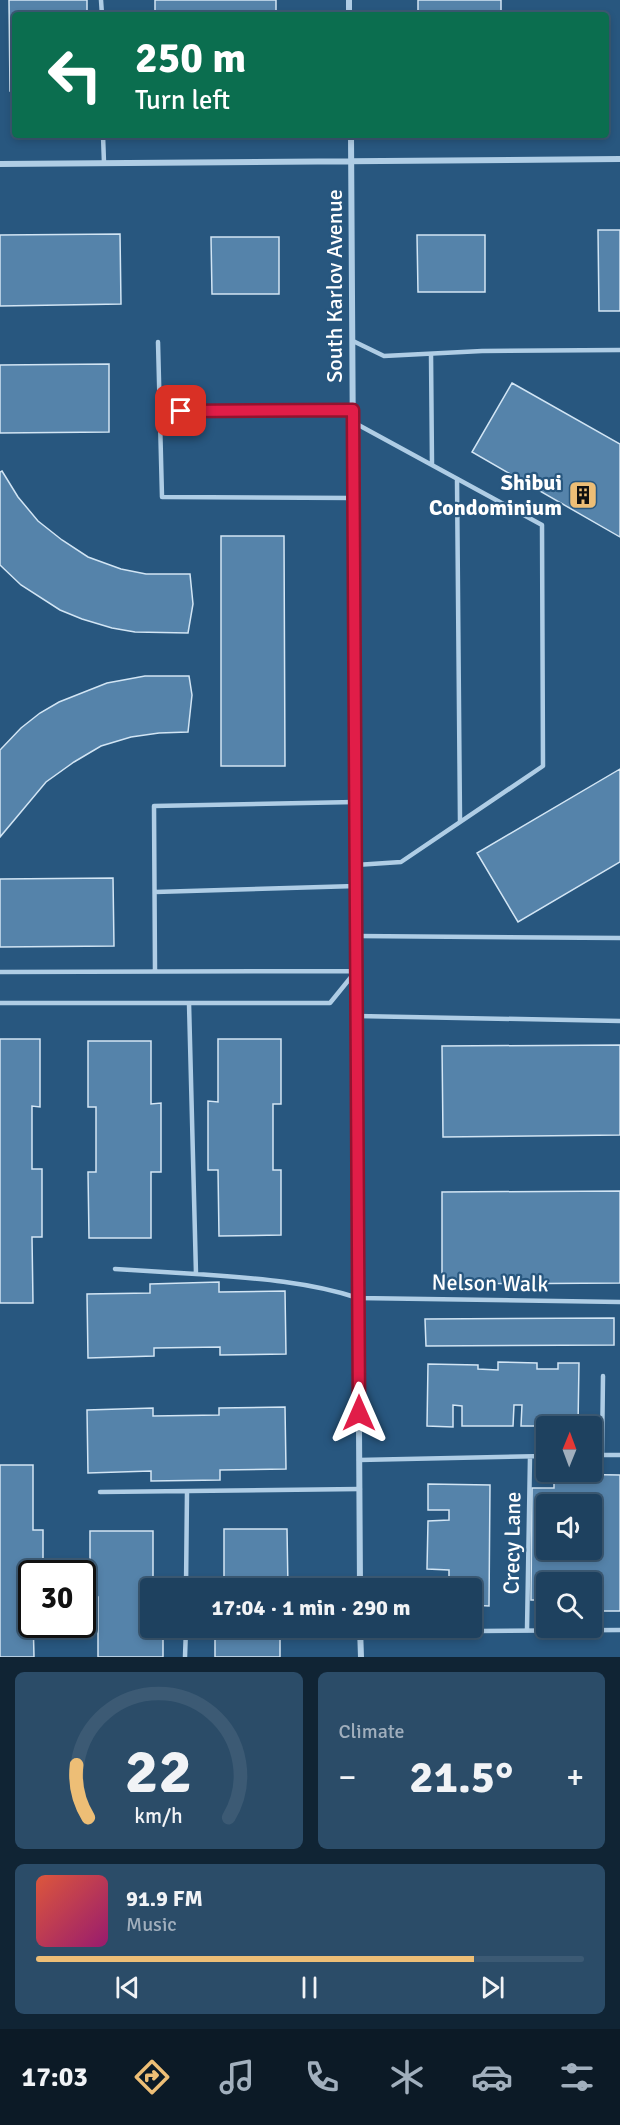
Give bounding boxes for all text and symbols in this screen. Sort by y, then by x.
text: 250 m [135,33,246,84]
icon: left [36,36,114,114]
text: Turn left [135,84,230,117]
street label: South Karlov Avenue [321,189,348,383]
pin [155,385,206,436]
icon: arrive [164,394,197,427]
place label: Shibui Condominium [429,469,562,521]
building icon: Shibui Condominium [567,479,599,511]
street label: Nelson Walk [431,1268,549,1298]
position arrow [327,1381,391,1445]
north arrow [536,1416,602,1482]
map controls [536,1416,602,1638]
street label: Crecy Lane [498,1491,526,1595]
button: sound [536,1494,602,1560]
speed limit sign: 30 [18,1560,96,1638]
button: search [536,1572,602,1638]
text: 17:04 · 1 min · 290 m [211,1594,411,1621]
text: Climate [339,1719,404,1744]
text: 22 [125,1733,192,1810]
text: 21.5° [409,1750,513,1805]
text: − [339,1757,356,1798]
text: + [566,1757,584,1798]
text: km/h [134,1803,183,1829]
text: 91.9 FM [126,1885,203,1912]
text: Music [126,1912,177,1937]
icon: previous [111,1971,144,2004]
icon: pause [293,1971,326,2004]
icon: next [476,1971,509,2004]
icon: directions [131,2056,173,2098]
icon: music [216,2056,258,2098]
icon: phone [301,2056,343,2098]
icon: climate [386,2056,428,2098]
icon: car [471,2056,513,2098]
icon: filters [556,2056,598,2098]
text: 17:03 [22,2061,88,2094]

